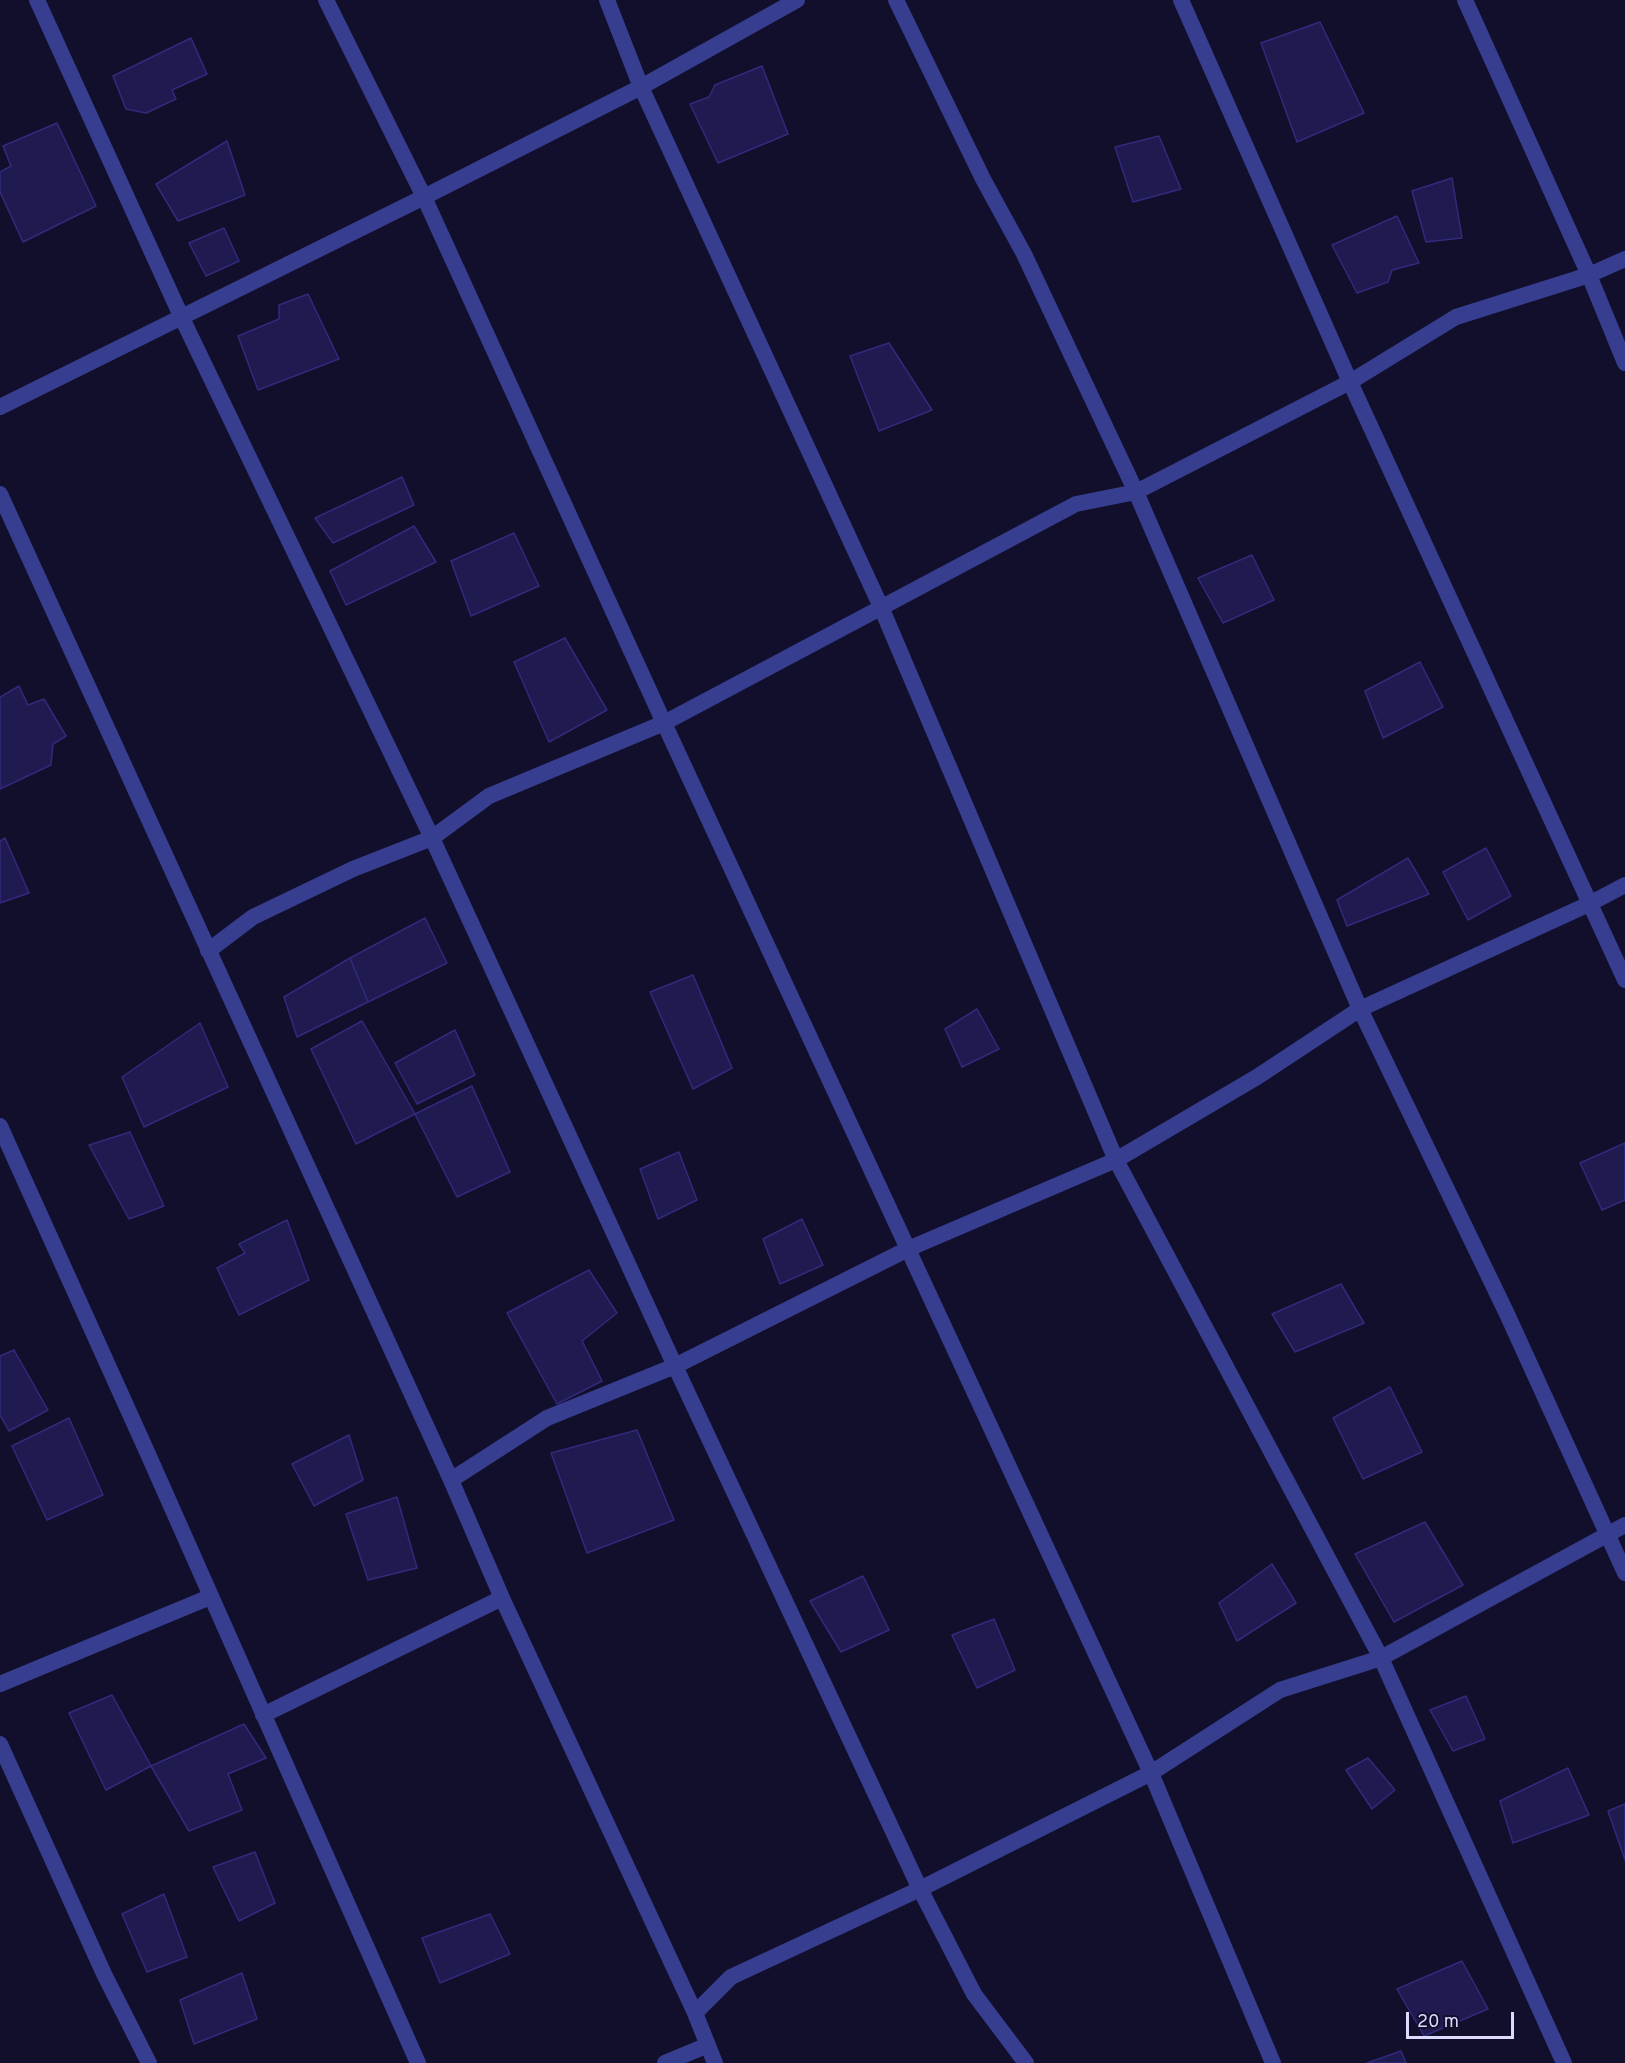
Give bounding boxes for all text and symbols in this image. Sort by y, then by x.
scale bar [1409,2000,1517,2038]
text: 20 m [1417,2011,1459,2034]

